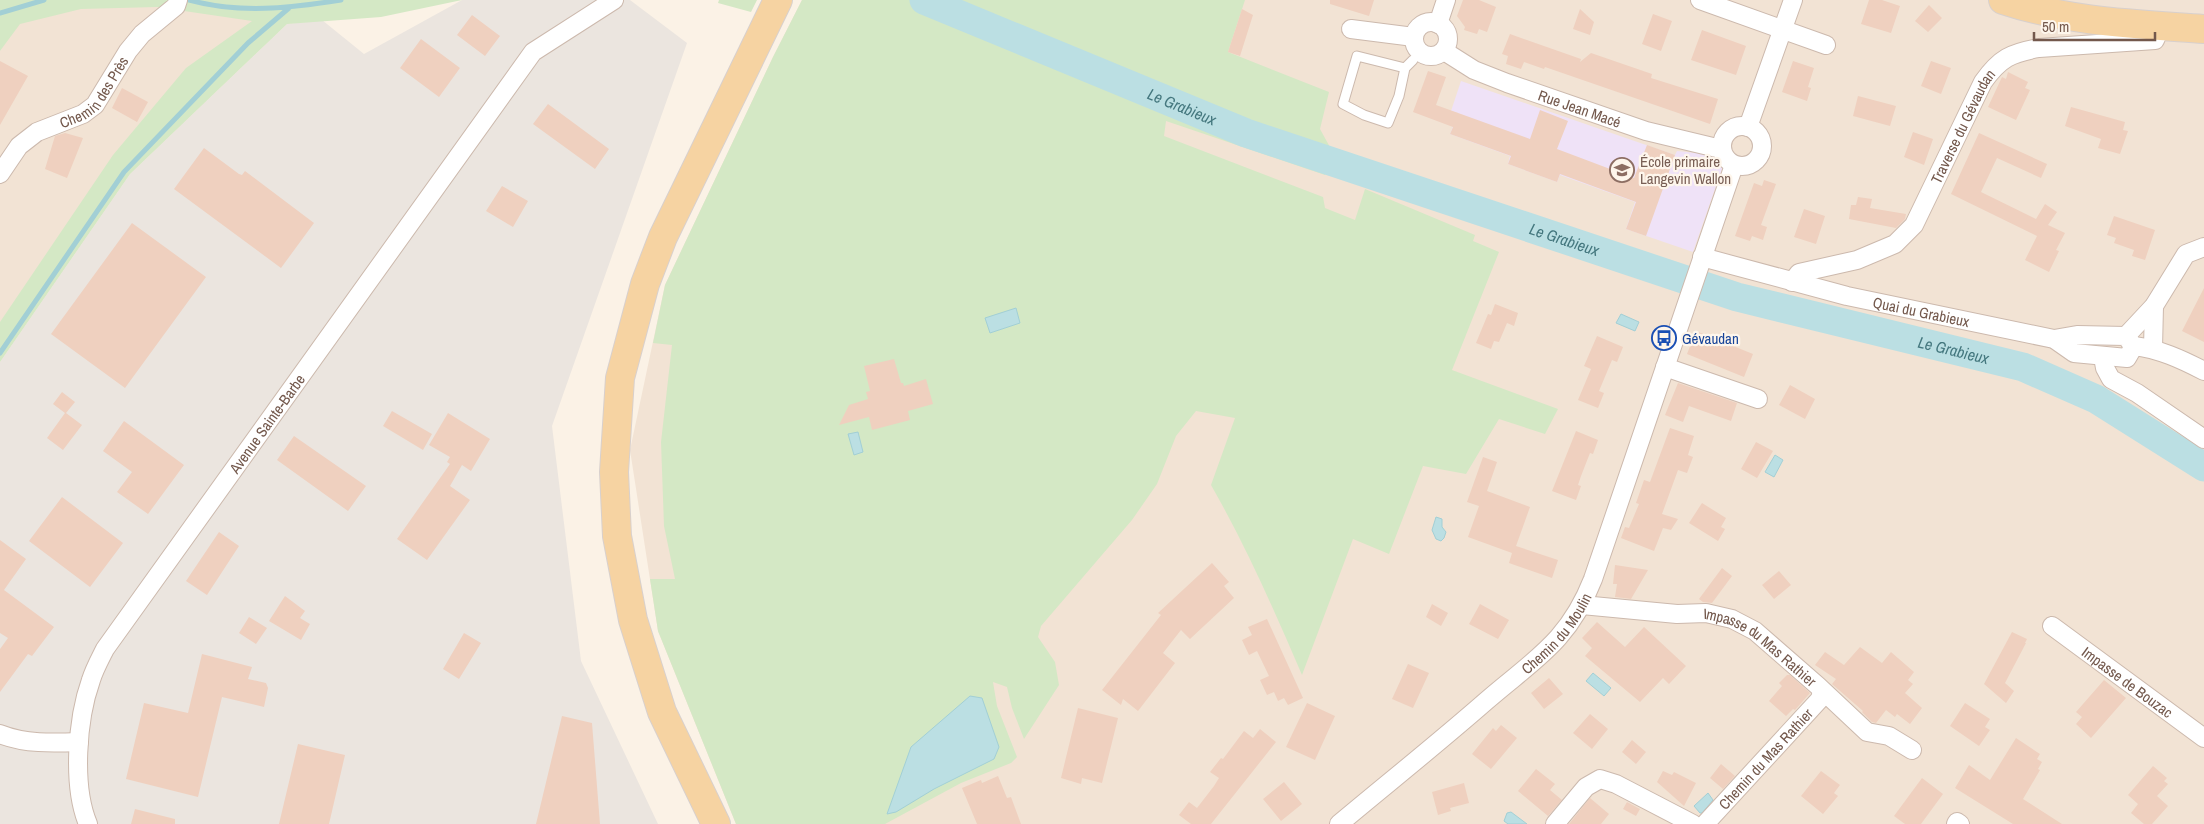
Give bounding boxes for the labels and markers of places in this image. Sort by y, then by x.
place label: École primaire Langevin Wallon [1640,151,1731,189]
school or university icon: École primaire Langevin Wallon [1609,157,1635,183]
bus stop icon: Gévaudan [1651,325,1677,351]
place label: Gévaudan [1682,328,1739,349]

